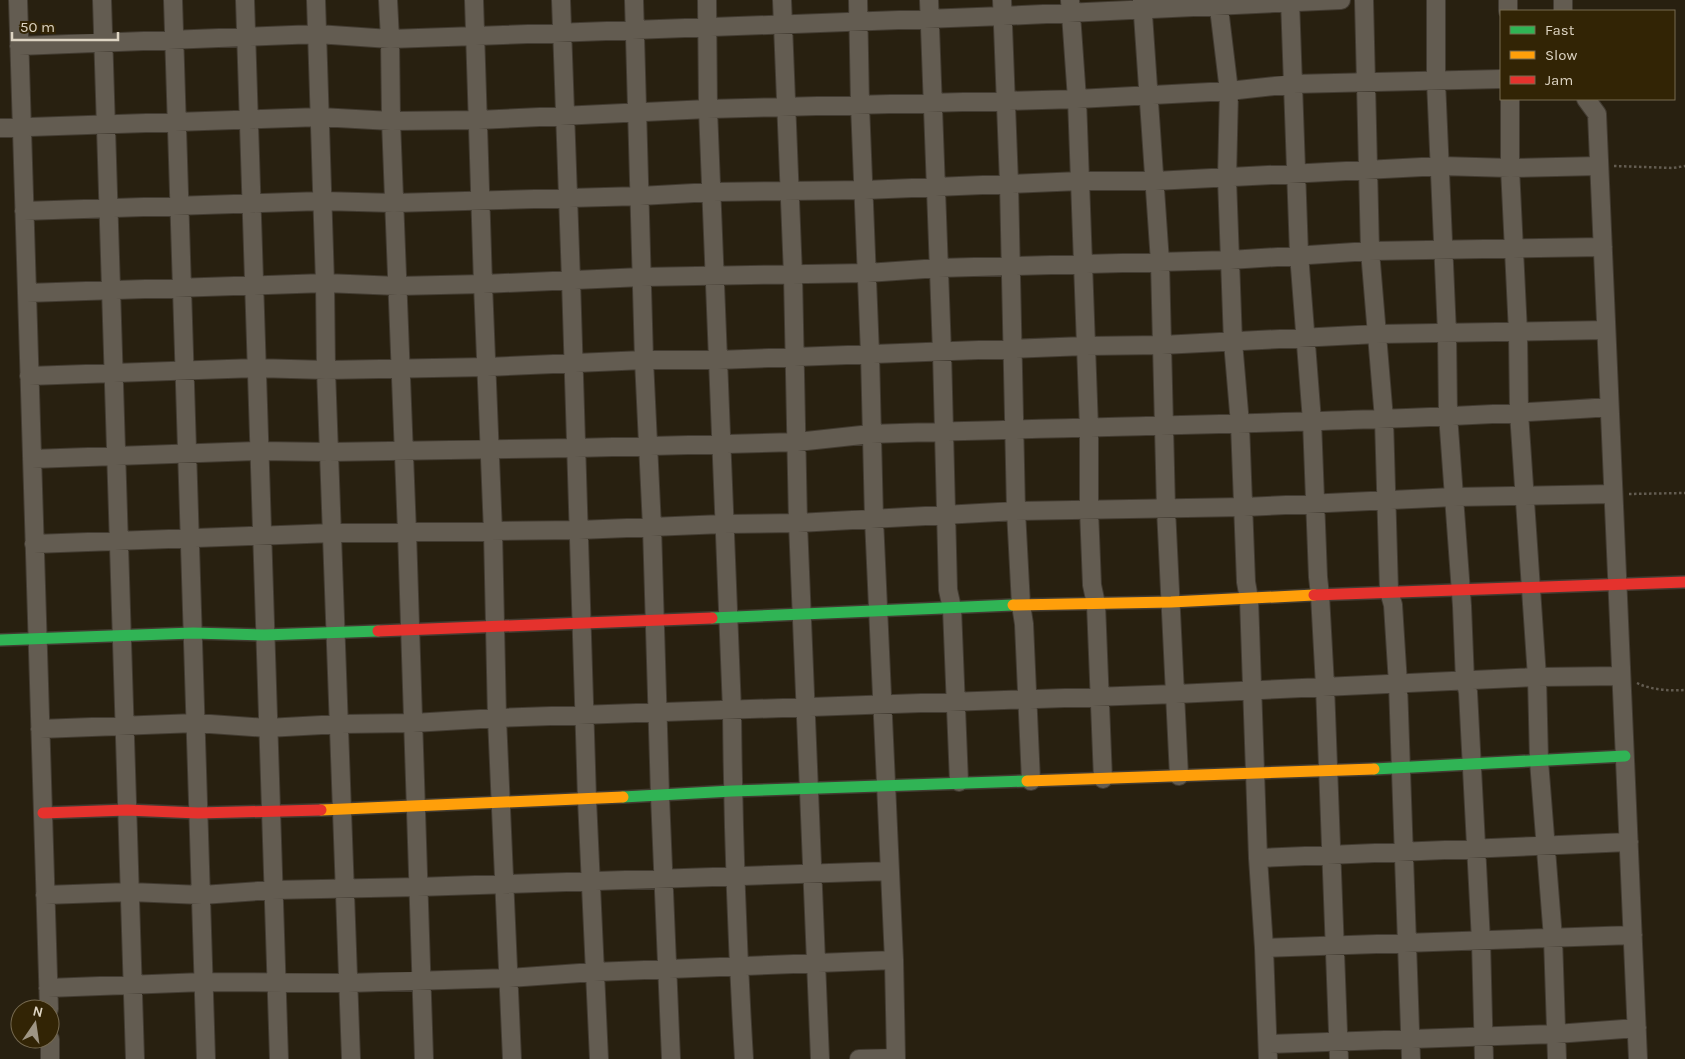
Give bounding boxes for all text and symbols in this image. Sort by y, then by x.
scale bar [12,10,119,42]
legend [1500,10,1675,100]
text: 50 m [20,18,55,36]
text: Fast [1545,21,1575,39]
text: Slow [1545,46,1577,64]
text: Jam [1545,71,1573,89]
north arrow [10,999,60,1049]
text: N [31,1002,45,1021]

